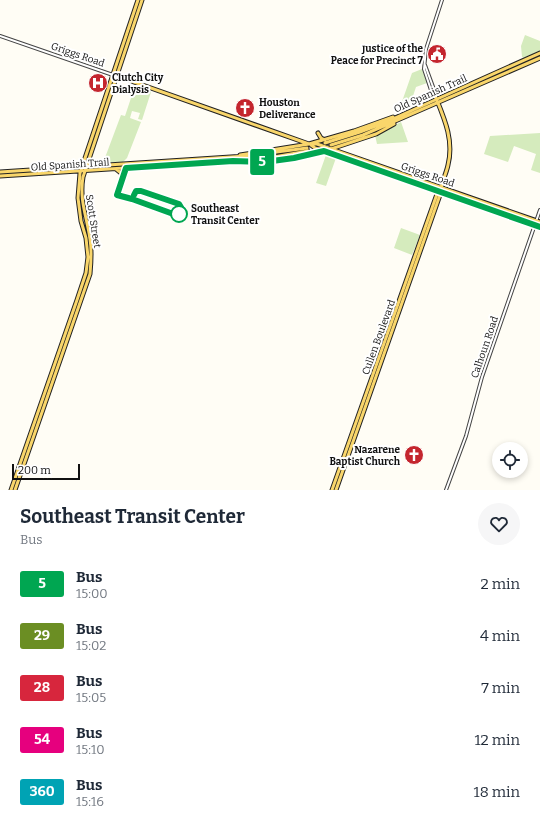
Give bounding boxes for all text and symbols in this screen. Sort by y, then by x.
street label: Griggs Road [49,40,106,70]
place label: Justice of the Peace for Precinct 7 [331,43,424,67]
public building icon: Justice of the Peace for Precinct 7 [426,43,448,65]
hospital icon: Clutch City Dialysis [87,72,109,94]
place label: Clutch City Dialysis [112,72,164,96]
street label: Old Spanish Trail [392,72,469,115]
church icon: Houston Deliverance [234,97,256,119]
place label: Houston Deliverance [259,97,316,121]
line badge: 5 [249,149,275,175]
text: 5 [258,153,266,170]
street label: Old Spanish Trail [30,156,110,174]
street label: Griggs Road [399,160,456,190]
street label: Scott Street [83,194,103,249]
place label: Southeast Transit Center [191,203,260,227]
marker: Southeast Transit Center [170,205,188,223]
street label: Cullen Boulevard [360,298,398,377]
street label: Calhoun Road [469,315,501,380]
map controls [492,442,528,478]
button: locate [492,442,528,478]
place label: Nazarene Baptist Church [329,444,401,468]
church icon: Nazarene Baptist Church [403,444,425,466]
scale bar [12,462,80,481]
text: 200 m [18,464,51,477]
button: heart [478,503,520,545]
text: Southeast Transit Center [20,505,245,528]
text: Bus [20,532,42,547]
text: Bus [76,568,102,586]
text: 5 [38,575,46,592]
text: 2 min [481,575,520,593]
text: 15:00 [76,586,108,601]
text: Bus [76,620,102,638]
text: 29 [34,627,50,644]
text: 4 min [480,627,520,645]
text: 15:02 [76,638,106,653]
text: Bus [76,672,102,690]
text: 28 [34,679,50,696]
text: 7 min [481,679,520,697]
text: 15:05 [76,690,106,705]
text: Bus [76,724,102,742]
text: 54 [34,731,50,748]
text: 12 min [474,731,520,749]
text: 15:10 [76,742,105,757]
text: Bus [76,776,102,794]
text: 360 [29,783,55,800]
text: 18 min [474,783,520,801]
text: 15:16 [76,794,104,809]

